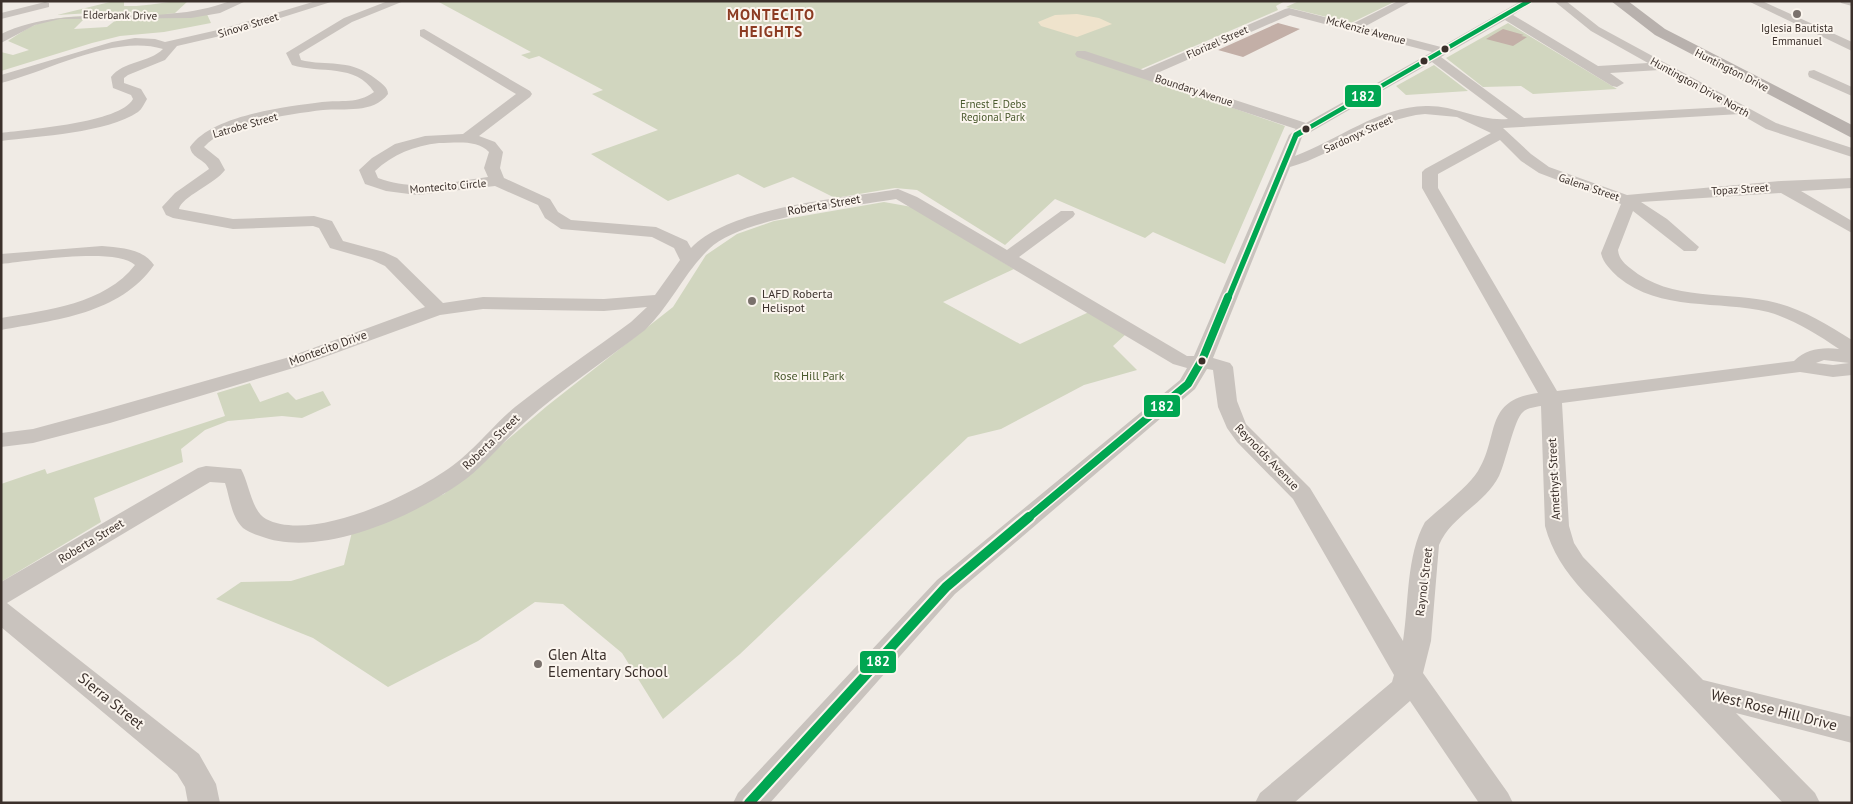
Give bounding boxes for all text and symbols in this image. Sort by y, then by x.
district label: MONTECITO HEIGHTS [727,5,815,41]
street label: Elderbank Drive [83,7,158,23]
marker: Iglesia Bautista Emmanuel [1791,8,1803,20]
street label: Sinova Street [216,9,280,41]
street label: McKenzie Avenue [1325,13,1408,47]
place label: Iglesia Bautista Emmanuel [1761,21,1833,48]
street label: Florizel Street [1184,22,1250,62]
unlabelled marker [1440,44,1450,54]
street label: Huntington Drive [1693,45,1772,95]
street label: Huntington Drive North [1648,54,1752,120]
unlabelled marker [1419,56,1429,66]
street label: Boundary Avenue [1153,71,1235,109]
line badge: 182 [1344,84,1382,108]
text: 182 [1351,87,1375,105]
park label: Ernest E. Debs Regional Park [960,97,1026,124]
street label: Latrobe Street [211,109,279,141]
street label: Sardonyx Street [1321,112,1395,156]
unlabelled marker [1301,124,1311,134]
street label: Galena Street [1557,170,1622,204]
street label: Montecito Circle [409,176,487,196]
street label: Topaz Street [1711,180,1769,198]
street label: Roberta Street [786,191,862,218]
place label: LAFD Roberta Helispot [762,286,833,315]
marker: LAFD Roberta Helispot [746,295,758,307]
street label: Montecito Drive [287,327,369,369]
unlabelled marker [1197,356,1207,366]
park label: Rose Hill Park [774,368,845,383]
line badge: 182 [1143,394,1181,418]
text: 182 [1150,397,1174,415]
street label: Roberta Street [459,411,522,473]
street label: Reynolds Avenue [1232,420,1303,493]
street label: Amethyst Street [1544,438,1563,520]
street label: Roberta Street [55,515,126,566]
street label: Raynol Street [1412,547,1435,617]
place label: Glen Alta Elementary School [548,645,668,681]
line badge: 182 [859,650,897,674]
text: 182 [866,652,890,670]
marker: Glen Alta Elementary School [532,658,544,670]
street label: Sierra Street [74,668,148,733]
street label: West Rose Hill Drive [1709,685,1839,734]

